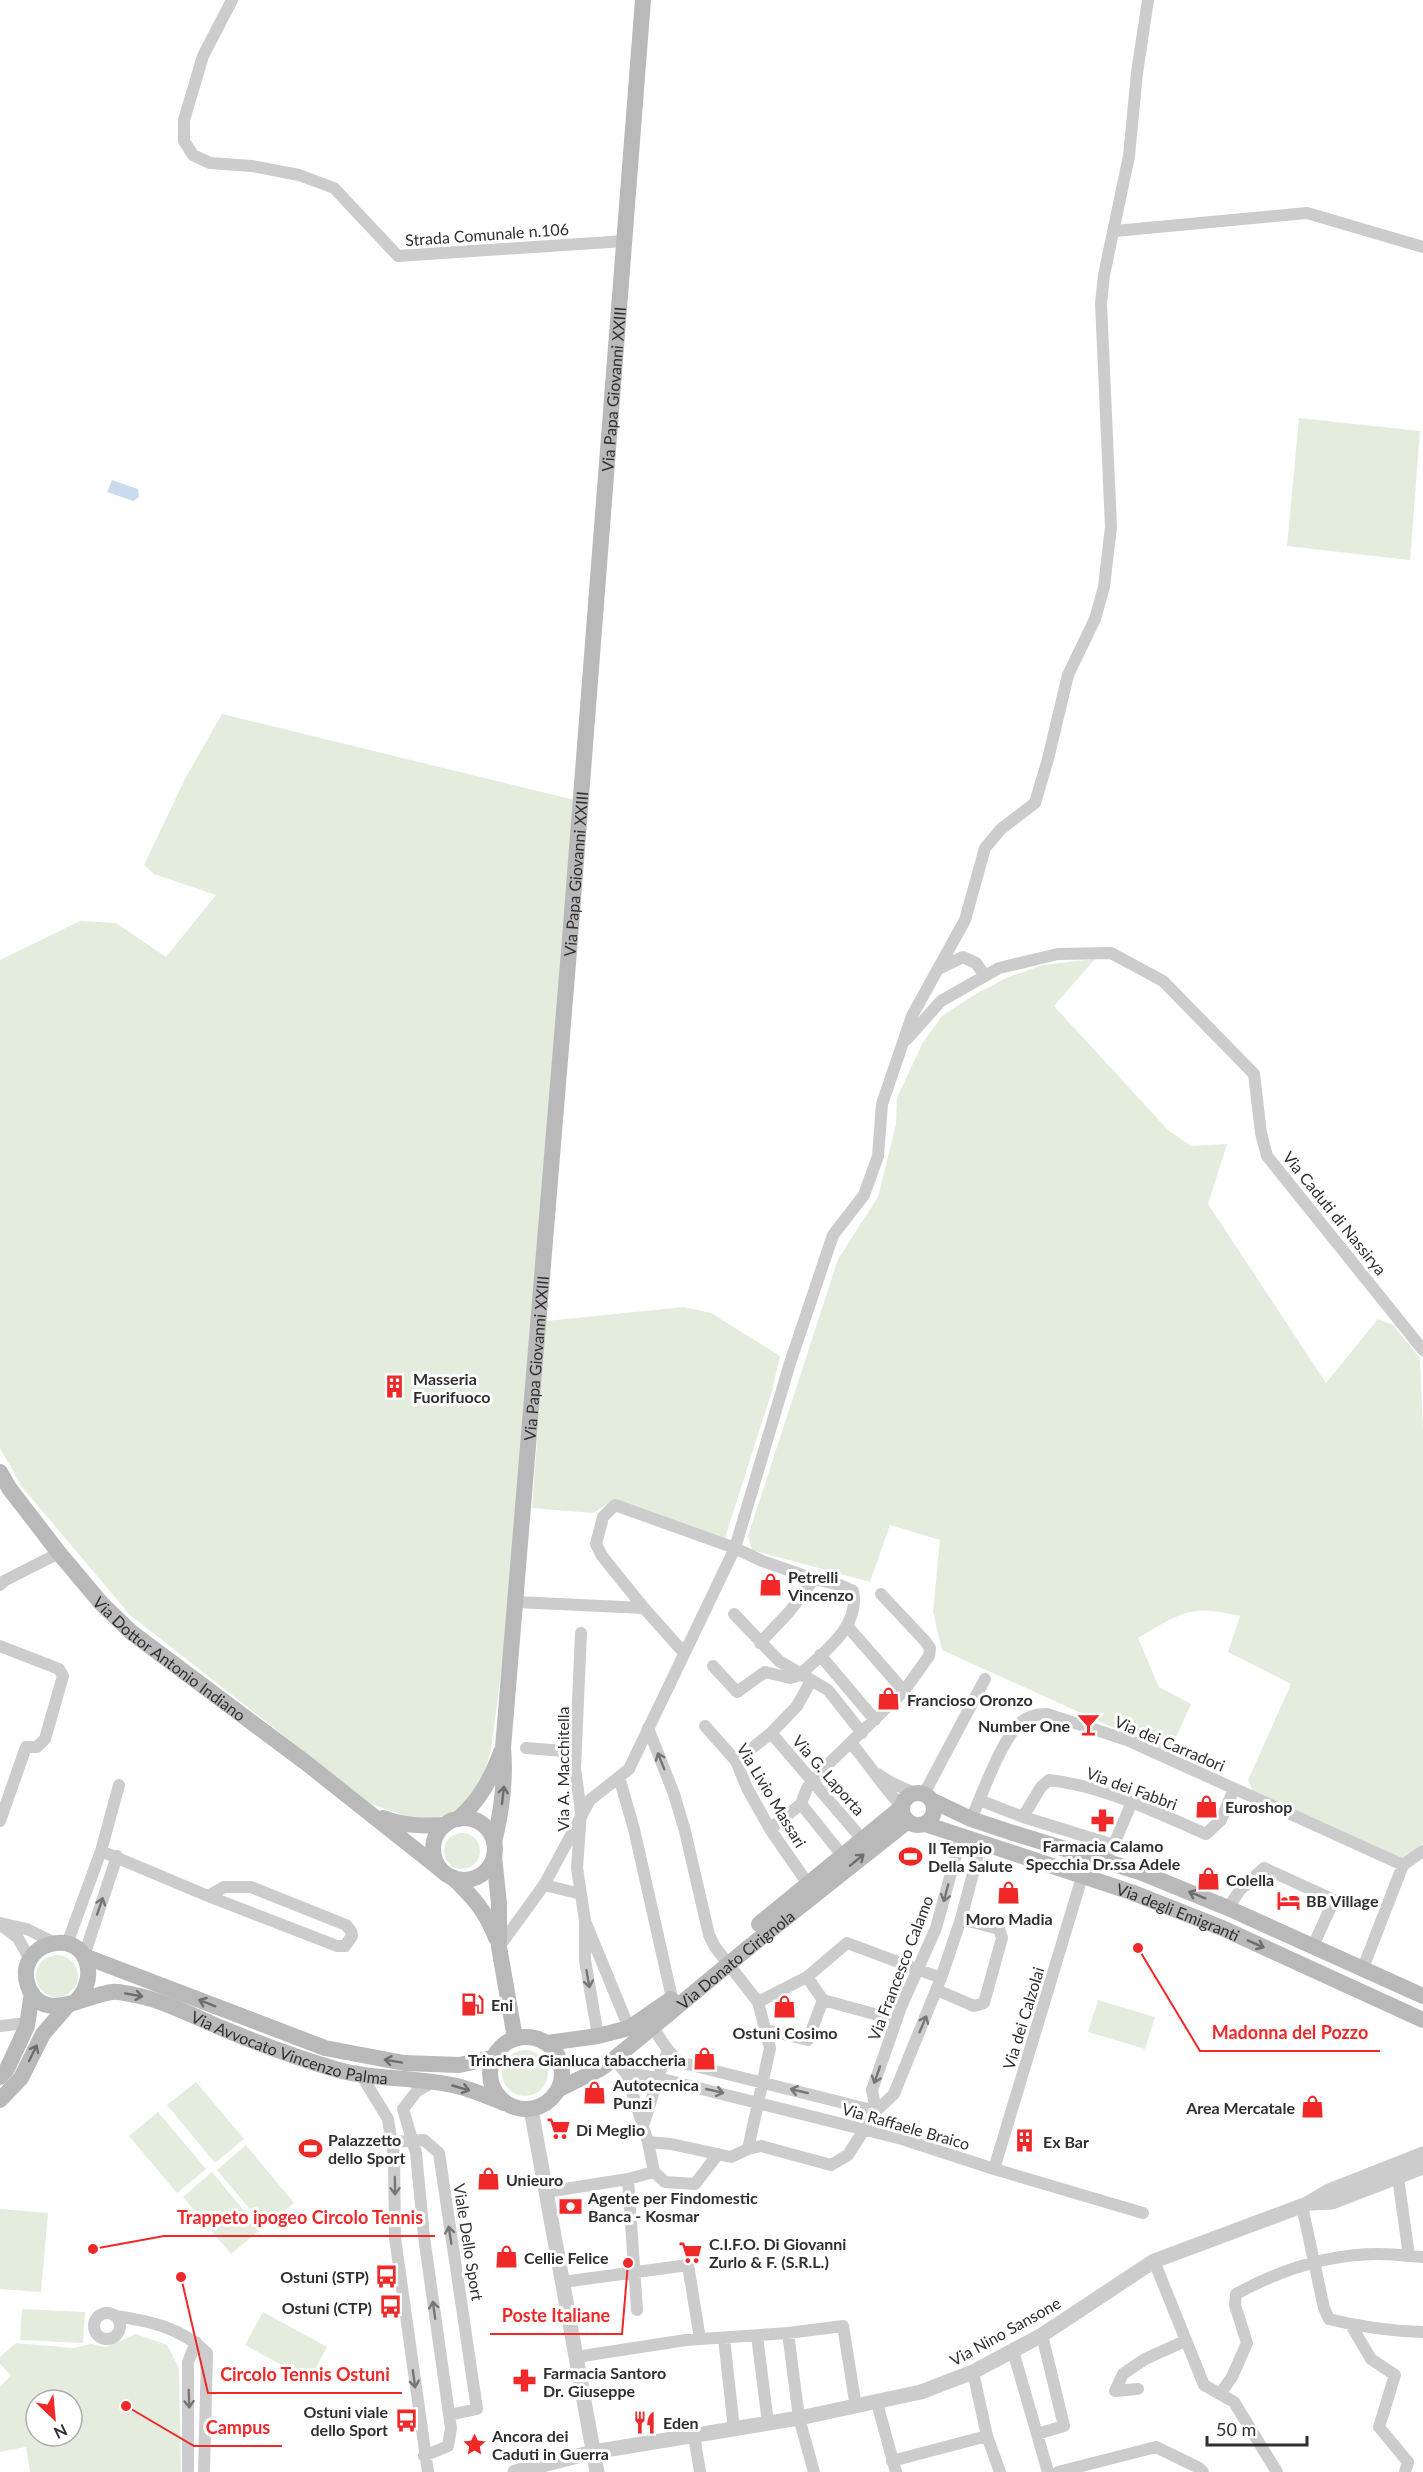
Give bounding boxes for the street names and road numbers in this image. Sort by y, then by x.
street label: Strada Comunale n.106 [404,219,570,249]
street label: Via Papa Giovanni XXIII [597,306,629,473]
street label: Via Papa Giovanni XXIII [559,791,591,957]
street label: Via Caduti di Nassirya [1279,1147,1391,1279]
street label: Via Papa Giovanni XXIII [519,1275,552,1441]
street label: Via Dottor Antonio Indiano [90,1592,250,1724]
street label: Via A. Macchitella [553,1706,572,1832]
street label: Via dei Carradori [1112,1711,1228,1775]
street label: Via G. Laporta [789,1731,869,1819]
street label: Via Livio Massari [733,1739,811,1851]
street label: Via dei Fabbri [1084,1763,1180,1813]
street label: Via degli Emigranti [1114,1878,1243,1944]
street label: Via Francesco Calamo [864,1893,936,2043]
street label: Via Donato Cirignola [673,1906,798,2013]
street label: Via dei Calzolai [998,1964,1048,2072]
street label: Via Avvocato Vincenzo Palma [188,2006,389,2087]
street label: Via Raffaele Braico [840,2099,972,2153]
street label: Viale Dello Sport [450,2182,488,2302]
street label: Via Nino Sansone [946,2293,1064,2369]

